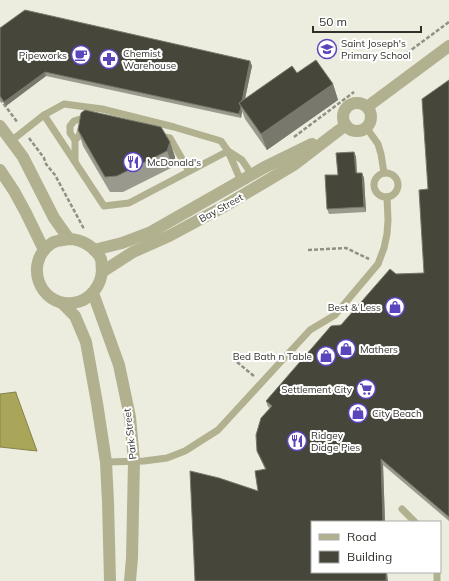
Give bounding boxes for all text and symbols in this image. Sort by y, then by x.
scale bar [313,8,421,34]
text: 50 m [319,14,347,29]
place label: Saint Joseph's Primary School [341,37,411,62]
school or university icon: Saint Joseph's Primary School [316,38,338,60]
cafe icon: Pipeworks [70,44,92,66]
place label: Chemist Warehouse [123,47,176,72]
pharmacy icon: Chemist Warehouse [98,48,120,70]
place label: Pipeworks [19,49,67,62]
restaurant icon: McDonald's [122,151,144,173]
place label: McDonald's [147,156,201,169]
street label: Bay Street [197,190,246,225]
shop icon: Best & Less [384,296,406,318]
place label: Best & Less [328,301,381,314]
shop icon: Mathers [335,338,357,360]
place label: Mathers [360,343,398,356]
shop icon: Bed Bath n Table [315,345,337,367]
place label: Bed Bath n Table [233,350,312,363]
supermarket icon: Settlement City [355,378,377,400]
place label: Settlement City [281,383,353,396]
shop icon: City Beach [347,402,369,424]
street label: Park Street [120,407,140,460]
place label: City Beach [372,407,422,420]
place label: Ridgey Didge Pies [311,429,360,454]
restaurant icon: Ridgey Didge Pies [286,430,308,452]
legend [311,521,441,573]
text: Road [347,529,376,544]
text: Building [347,549,392,564]

